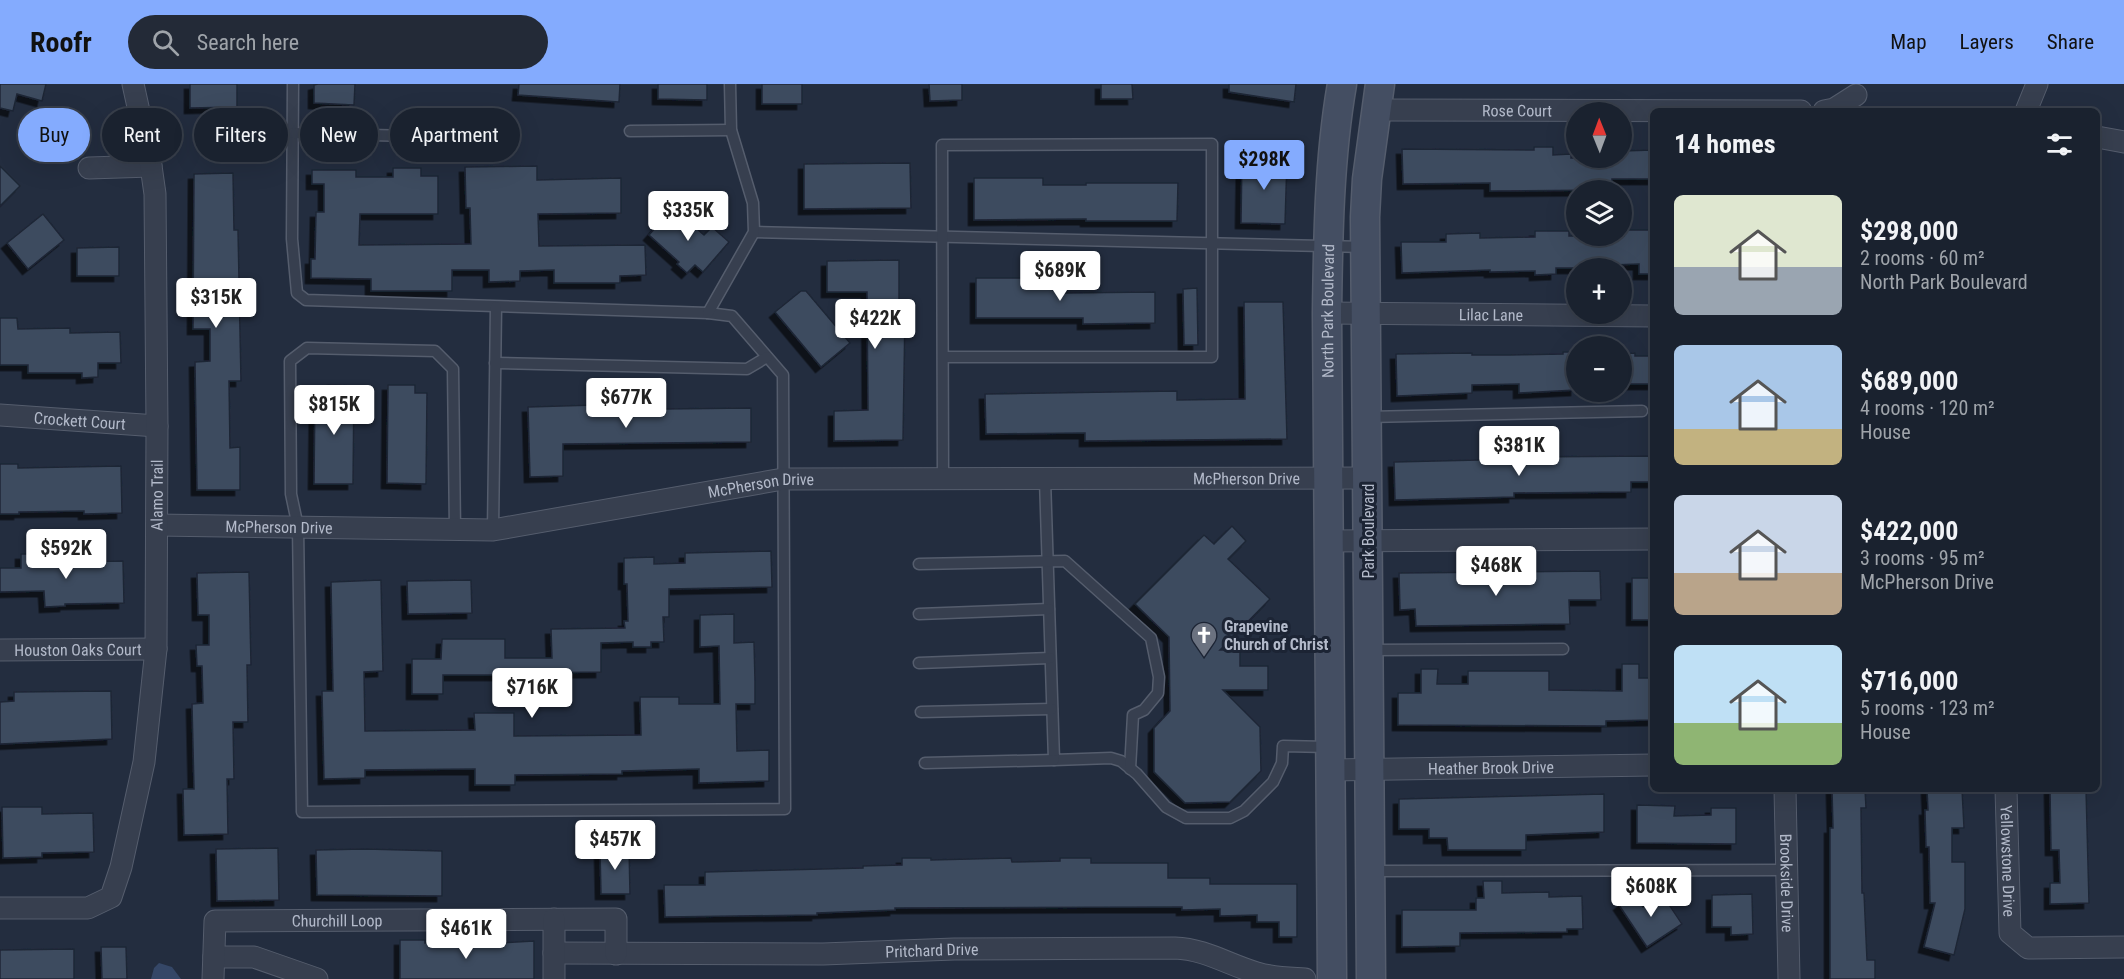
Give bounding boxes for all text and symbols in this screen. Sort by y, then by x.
search box [128,15,548,69]
text: Roofr [30,26,92,59]
icon: search [149,26,182,59]
text: Search here [197,30,299,55]
text: Map [1890,30,1927,54]
text: Layers [1960,30,2014,54]
text: Share [2047,30,2094,54]
street label: Rose Court [1482,101,1552,120]
north arrow [1566,102,1632,168]
map controls [1566,102,1632,402]
chip: Buy [18,108,90,162]
chip: Rent [102,108,182,162]
chip: Filters [194,108,288,162]
chip: New [300,108,378,162]
chip: Apartment [390,108,520,162]
icon: filters [2043,128,2076,161]
text: 14 homes [1674,129,1776,159]
pin: $298K [1222,140,1306,191]
text: $298K [1238,147,1290,171]
button: layers [1566,180,1632,246]
pin: $335K [646,191,730,242]
text: $335K [662,198,714,222]
text: $298,000 [1860,216,1958,246]
icon: home [1722,219,1794,291]
street label: North Park Boulevard [1318,244,1338,378]
text: 2 rooms · 60 m² [1860,246,1985,270]
pin: $689K [1018,251,1102,302]
text: $689K [1034,258,1086,282]
button: + [1566,258,1632,324]
text: North Park Boulevard [1860,270,2028,294]
pin: $315K [174,278,258,329]
text: $315K [190,285,242,309]
pin: $422K [833,299,917,350]
street label: Lilac Lane [1459,305,1523,325]
text: $422K [849,306,901,330]
button: − [1566,336,1632,402]
text: $689,000 [1860,366,1958,396]
icon: home [1722,369,1794,441]
pin: $677K [584,378,668,429]
pin: $815K [292,385,376,436]
text: $677K [600,385,652,409]
text: $815K [308,392,360,416]
text: 4 rooms · 120 m² [1860,396,1995,420]
street label: Crockett Court [33,408,126,434]
text: House [1860,420,1911,444]
pin: $381K [1477,426,1561,477]
text: $381K [1493,433,1545,457]
street label: Alamo Trail [148,460,167,531]
street label: McPherson Drive [1193,469,1300,488]
street label: McPherson Drive [707,470,814,502]
street label: Park Boulevard [1359,484,1378,578]
text: $422,000 [1860,516,1958,546]
street label: McPherson Drive [225,517,333,538]
icon: home [1722,519,1794,591]
pin: $592K [24,529,108,580]
text: $592K [40,536,92,560]
pin: $468K [1454,546,1538,597]
text: 3 rooms · 95 m² [1860,546,1985,570]
text: $468K [1470,553,1522,577]
text: McPherson Drive [1860,570,1994,594]
place label: Grapevine Church of Christ [1224,617,1328,654]
church icon: Grapevine Church of Christ [1189,620,1219,658]
street label: Houston Oaks Court [14,640,142,660]
text: $716,000 [1860,666,1958,696]
pin: $716K [490,668,574,719]
icon: home [1722,669,1794,741]
text: $716K [506,675,558,699]
text: 5 rooms · 123 m² [1860,696,1995,720]
text: House [1860,720,1911,744]
street label: Heather Brook Drive [1428,758,1554,778]
street label: Yellowstone Drive [1996,805,2019,917]
pin: $457K [573,820,657,871]
text: $457K [589,827,641,851]
street label: Brookside Drive [1776,833,1797,933]
pin: $608K [1609,867,1693,918]
text: $608K [1625,874,1677,898]
pin: $461K [424,909,508,960]
street label: Churchill Loop [292,911,382,931]
text: $461K [440,916,492,940]
street label: Pritchard Drive [885,940,979,962]

